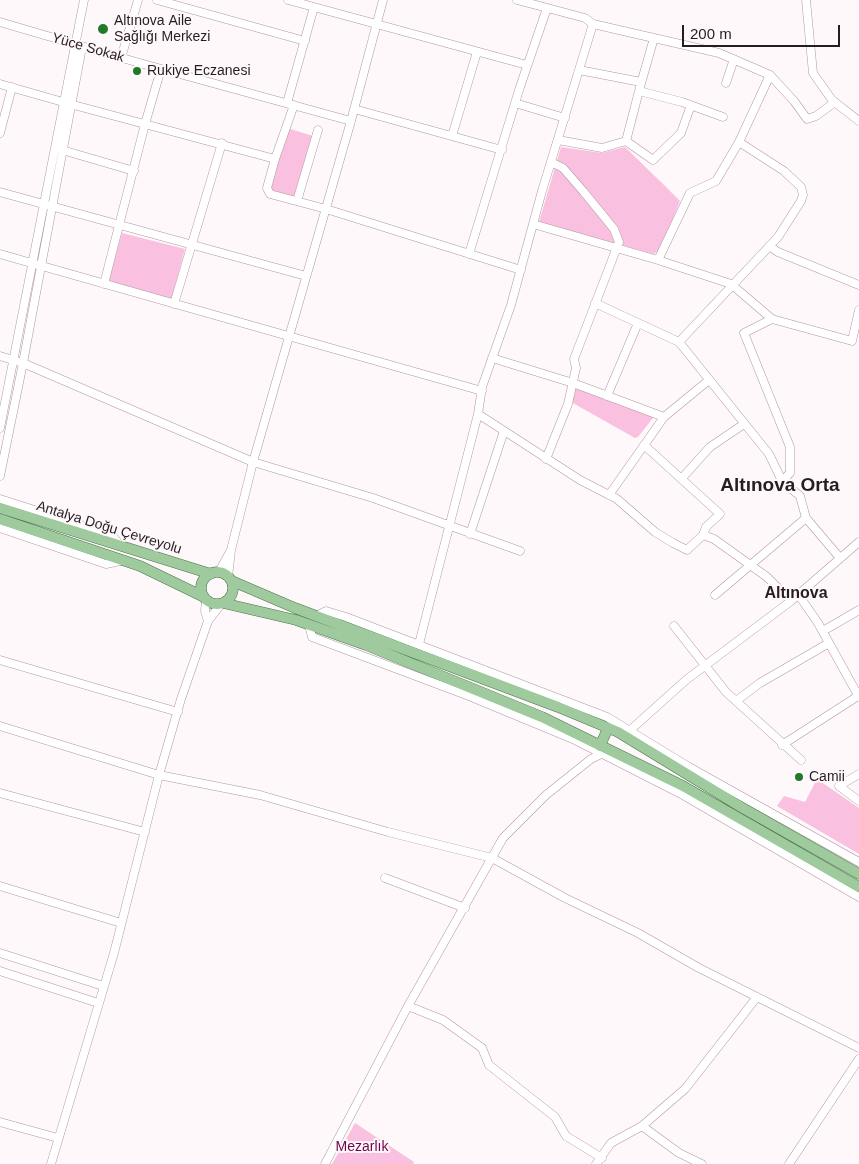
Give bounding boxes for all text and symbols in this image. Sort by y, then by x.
place label: Altınova Aile Sağlığı Merkezi [114,13,210,46]
scale bar [684,15,842,47]
marker: Altınova Aile Sağlığı Merkezi [96,22,110,36]
text: 200 m [690,25,732,42]
street label: Yüce Sokak [50,30,126,66]
place label: Rukiye Eczanesi [147,63,250,79]
marker: Rukiye Eczanesi [131,65,143,77]
district label: Altınova Orta [720,475,840,497]
street label: Antalya Doğu Çevreyolu [34,498,184,558]
district label: Altınova [764,584,828,604]
place label: Camii [809,769,845,785]
marker: Camii [793,771,805,783]
park label: Mezarlık [336,1139,388,1155]

